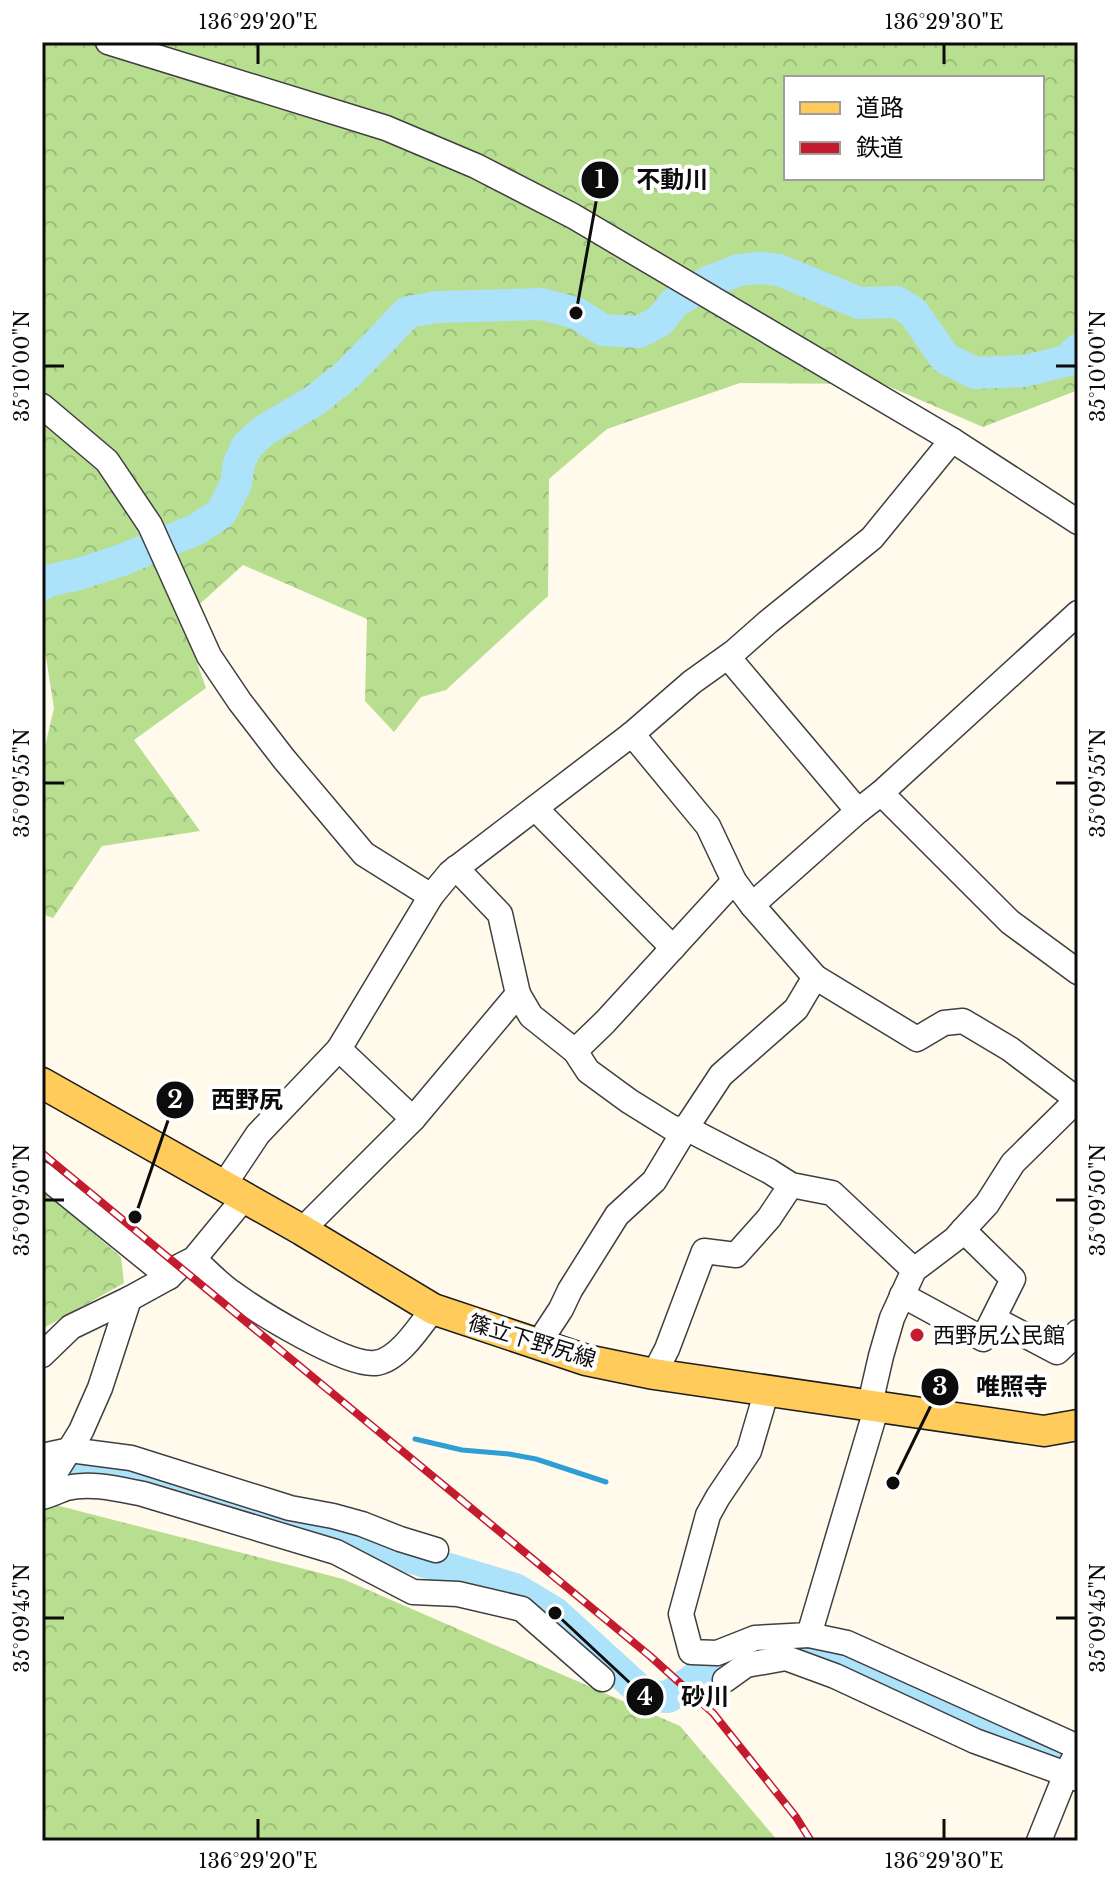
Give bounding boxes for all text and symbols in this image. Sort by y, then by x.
text: 136°29'20"E [199,10,317,34]
text: 136°29'30"E [885,10,1003,34]
legend [784,76,1044,180]
text: 道路 [856,93,904,122]
text: 鉄道 [856,133,904,162]
callout: 不動川 [580,156,724,204]
text: 1 [595,165,605,194]
text: 不動川 [636,165,708,194]
text: 35°10'00"N [10,310,34,422]
text: 35°10'00"N [1086,310,1110,422]
text: 35°09'55"N [10,728,34,838]
text: 35°09'55"N [1086,728,1110,838]
callout: 西野尻 [155,1076,299,1124]
text: 2 [167,1085,183,1114]
text: 西野尻 [211,1085,283,1114]
text: 35°09'50"N [10,1144,34,1256]
text: 35°09'50"N [1086,1144,1110,1256]
street label: 篠立下野尻線 [465,1309,599,1373]
place label: 西野尻公民館 [933,1322,1065,1349]
marker: 西野尻公民館 [908,1326,926,1344]
callout: 唯照寺 [920,1363,1064,1411]
text: 3 [932,1372,948,1401]
text: 唯照寺 [976,1372,1048,1401]
text: 35°09'45"N [10,1563,34,1673]
text: 35°09'45"N [1086,1563,1110,1673]
callout: 砂川 [625,1673,745,1721]
text: 4 [637,1682,653,1711]
text: 砂川 [681,1682,729,1711]
text: 136°29'20"E [199,1849,317,1873]
text: 136°29'30"E [885,1849,1003,1873]

